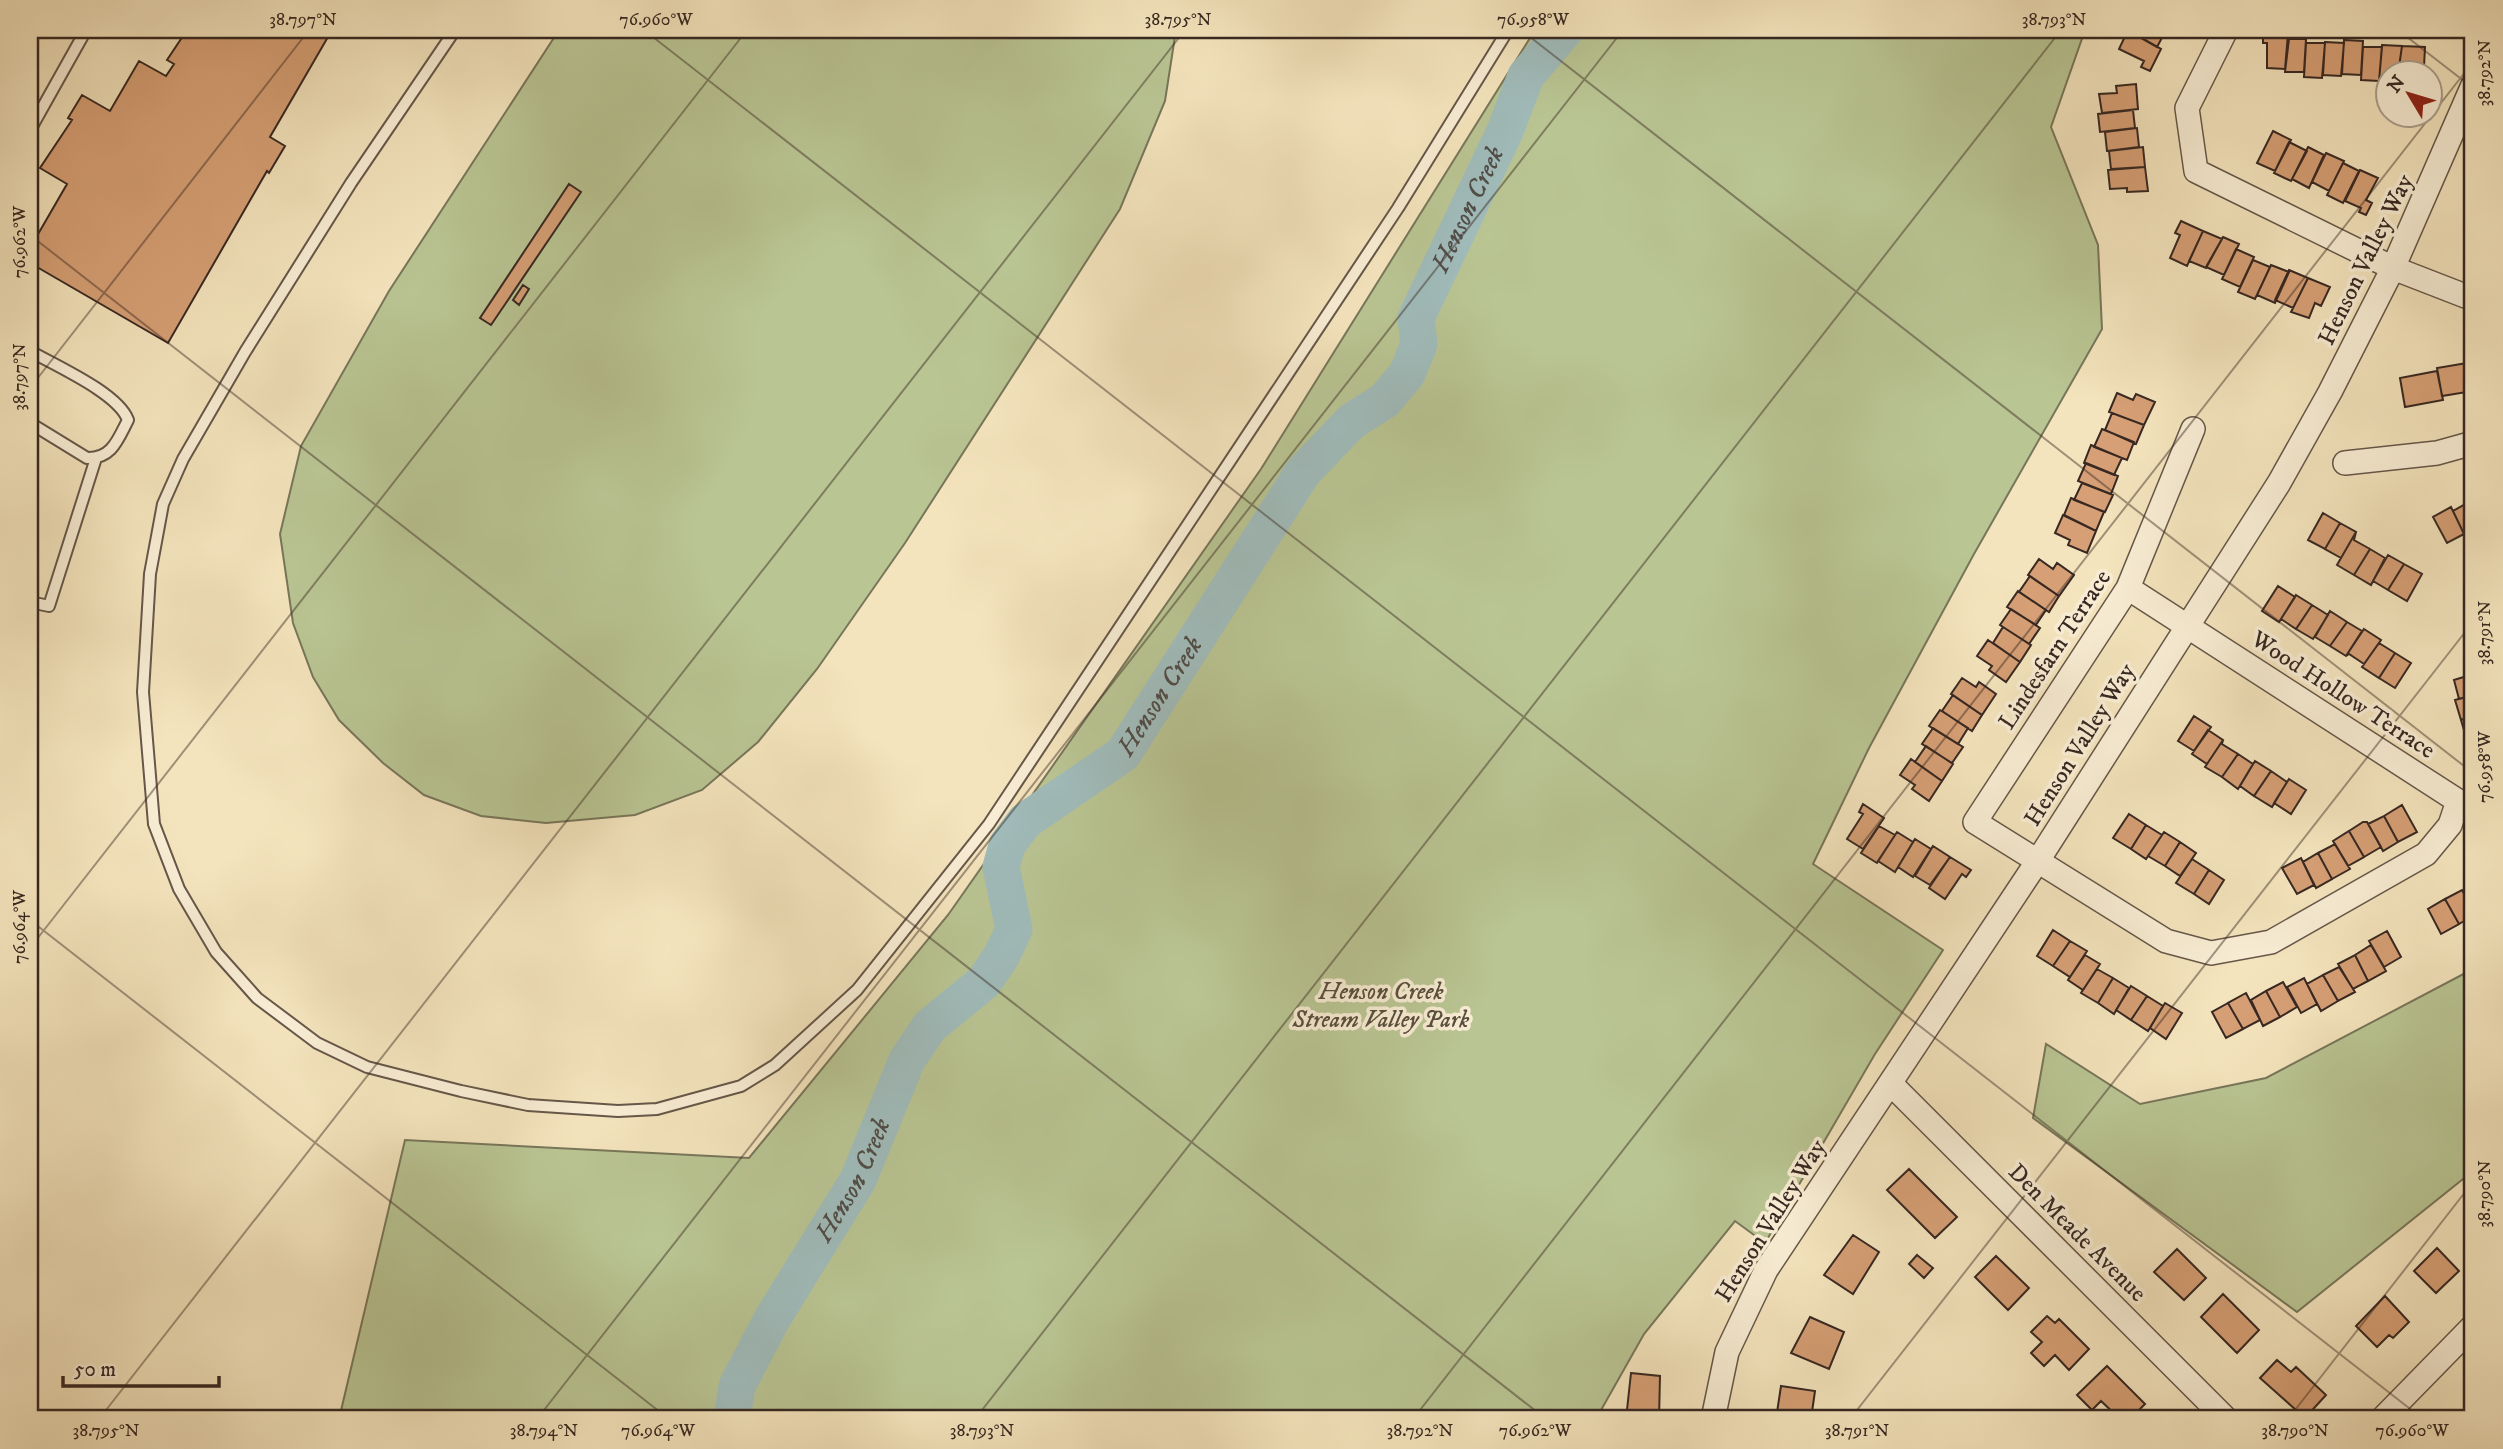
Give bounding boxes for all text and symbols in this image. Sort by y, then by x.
text: 38.797°N [269,9,337,31]
text: 76.960°W [619,9,693,31]
text: 38.795°N [1145,9,1212,31]
text: 76.958°W [1497,9,1570,31]
text: 38.793°N [2022,9,2087,31]
text: 38.792°N [2474,39,2496,106]
north arrow [2374,60,2444,130]
text: N [2383,71,2411,98]
water label: Henson Creek [1423,141,1512,278]
street label: Henson Valley Way [2312,169,2421,350]
text: 76.962°W [9,205,31,278]
text: 38.797°N [9,343,31,411]
street label: Lindesfarn Terrace [1992,564,2118,735]
text: 38.791°N [2474,601,2496,665]
street label: Wood Hollow Terrace [2245,624,2441,766]
water label: Henson Creek [1109,630,1210,763]
street label: Henson Valley Way [2018,658,2142,832]
text: 76.958°W [2474,730,2496,803]
text: 76.964°W [9,889,31,964]
park label: Henson Creek Stream Valley Park [1292,977,1469,1035]
water label: Henson Creek [807,1113,898,1249]
street label: Henson Valley Way [1709,1134,1833,1308]
street label: Den Meade Avenue [2002,1158,2153,1309]
text: 38.790°N [2474,1160,2496,1228]
scale bar [63,1344,219,1388]
text: 50 m [74,1357,116,1383]
text: 38.795°N [73,1420,140,1442]
text: 38.794°N [510,1420,578,1442]
text: 76.964°W [621,1420,696,1442]
text: 38.793°N [950,1420,1015,1442]
text: 38.792°N [1387,1420,1454,1442]
text: 76.962°W [1499,1420,1572,1442]
text: 38.791°N [1825,1420,1889,1442]
text: 38.790°N [2261,1420,2329,1442]
text: 76.960°W [2375,1420,2449,1442]

